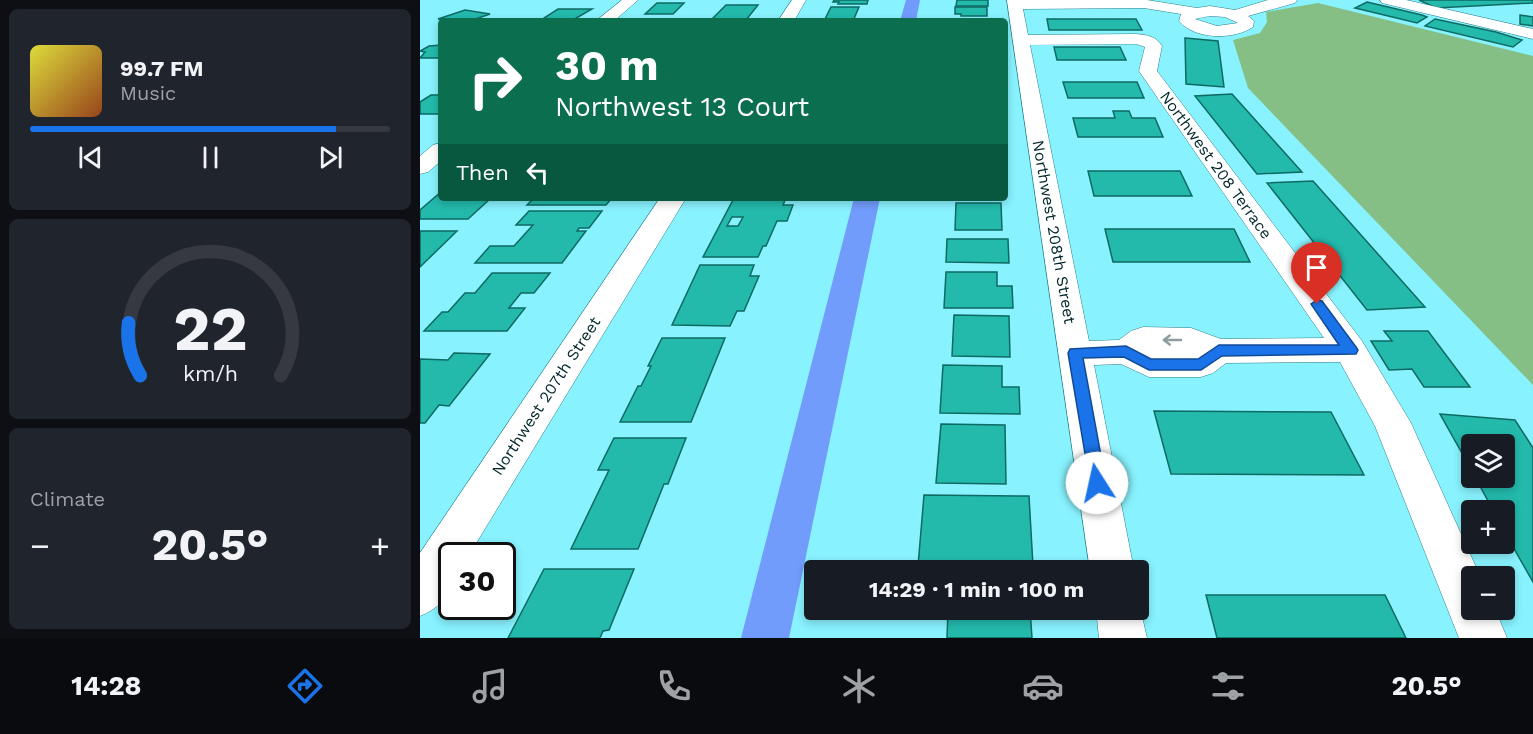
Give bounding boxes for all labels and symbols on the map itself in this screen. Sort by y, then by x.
street label: Northwest 208 Terrace [1156,87,1276,243]
street label: Northwest 208th Street [1028,139,1080,326]
pin [1291,242,1342,304]
street label: Northwest 207th Street [488,313,604,479]
one-way arrow [1162,334,1182,345]
position arrow [1065,451,1129,515]
speed limit sign: 30 [438,542,516,620]

